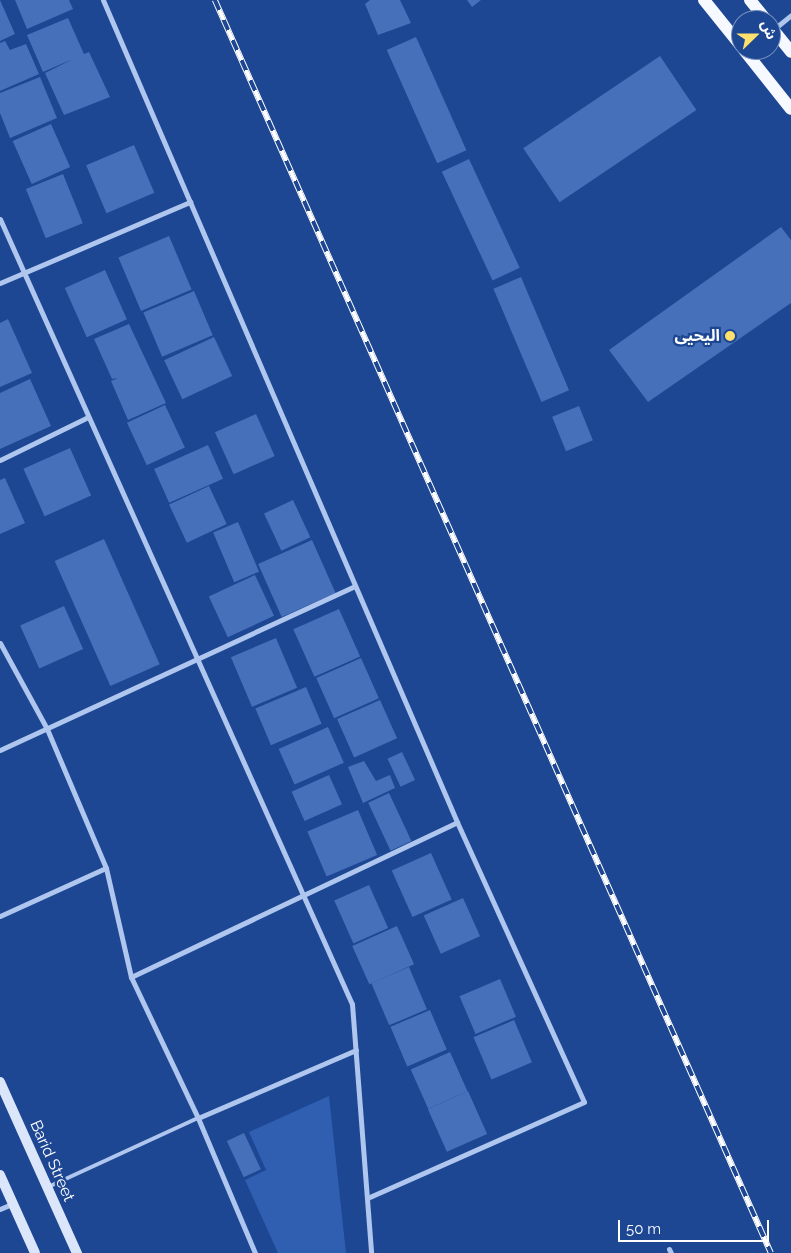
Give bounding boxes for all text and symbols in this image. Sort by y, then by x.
north arrow [731,10,781,60]
text: ش [758,18,780,42]
place label: اليحيى [675,326,720,346]
marker: اليحيى [724,330,736,342]
street label: Barid Street [26,1117,78,1205]
scale bar [621,1210,772,1242]
text: 50 m [626,1220,661,1238]

